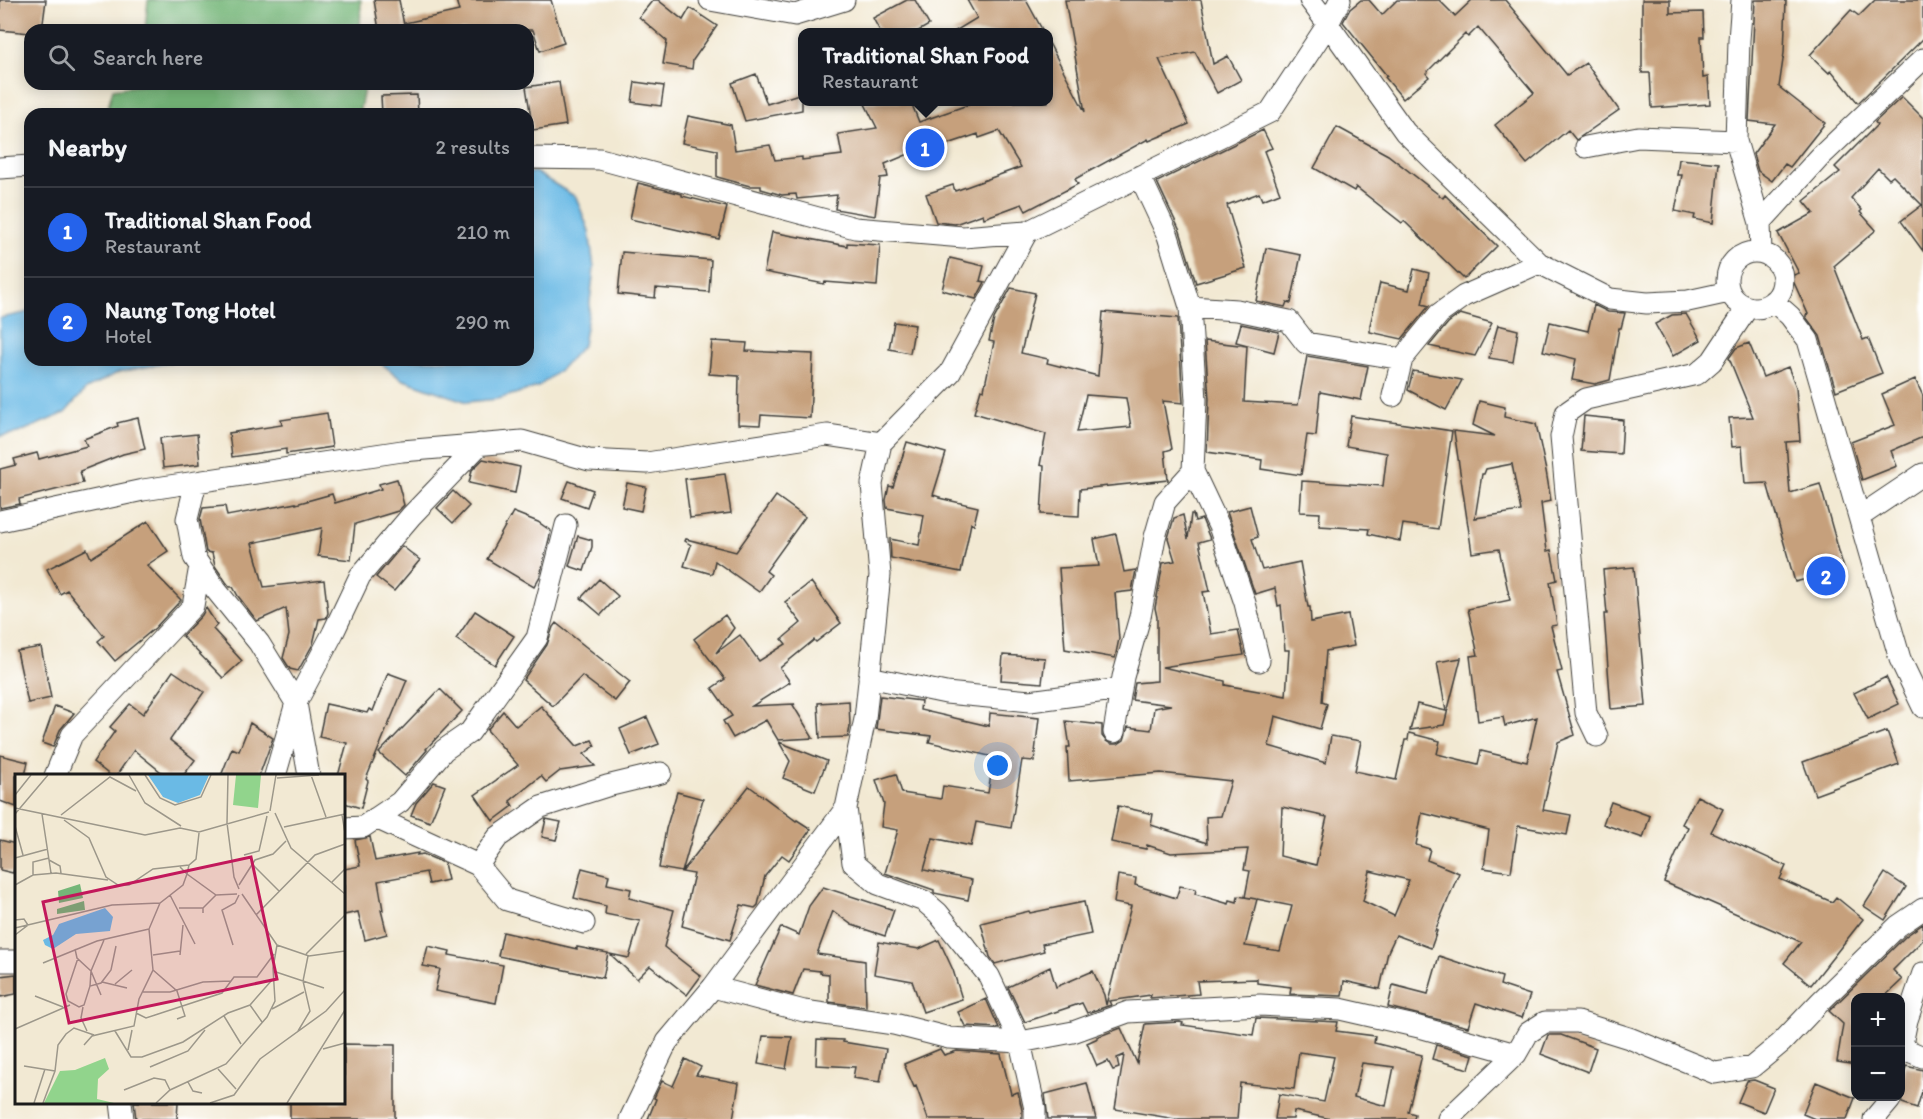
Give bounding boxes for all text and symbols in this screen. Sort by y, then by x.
search box [24,24,534,90]
popup [798,28,1053,106]
icon: search [45,41,78,74]
text: Traditional Shan Food [822,42,1029,69]
text: Search here [93,44,203,71]
text: Restaurant [822,69,918,93]
pin: 1 [906,126,944,170]
text: Nearby [48,131,127,163]
text: 2 results [436,135,510,159]
text: Traditional Shan Food [105,207,311,234]
text: 1 [63,220,72,244]
text: 210 m [457,220,510,244]
text: Restaurant [105,234,201,258]
text: Naung Tong Hotel [105,297,276,324]
text: 2 [62,310,73,334]
text: 290 m [455,310,510,334]
text: Hotel [105,324,152,348]
pin: 2 [1806,554,1846,598]
your location [983,751,1012,780]
inset map [15,774,345,1104]
map controls [1851,993,1905,1101]
button: + [1851,993,1905,1047]
button: − [1851,1047,1905,1101]

